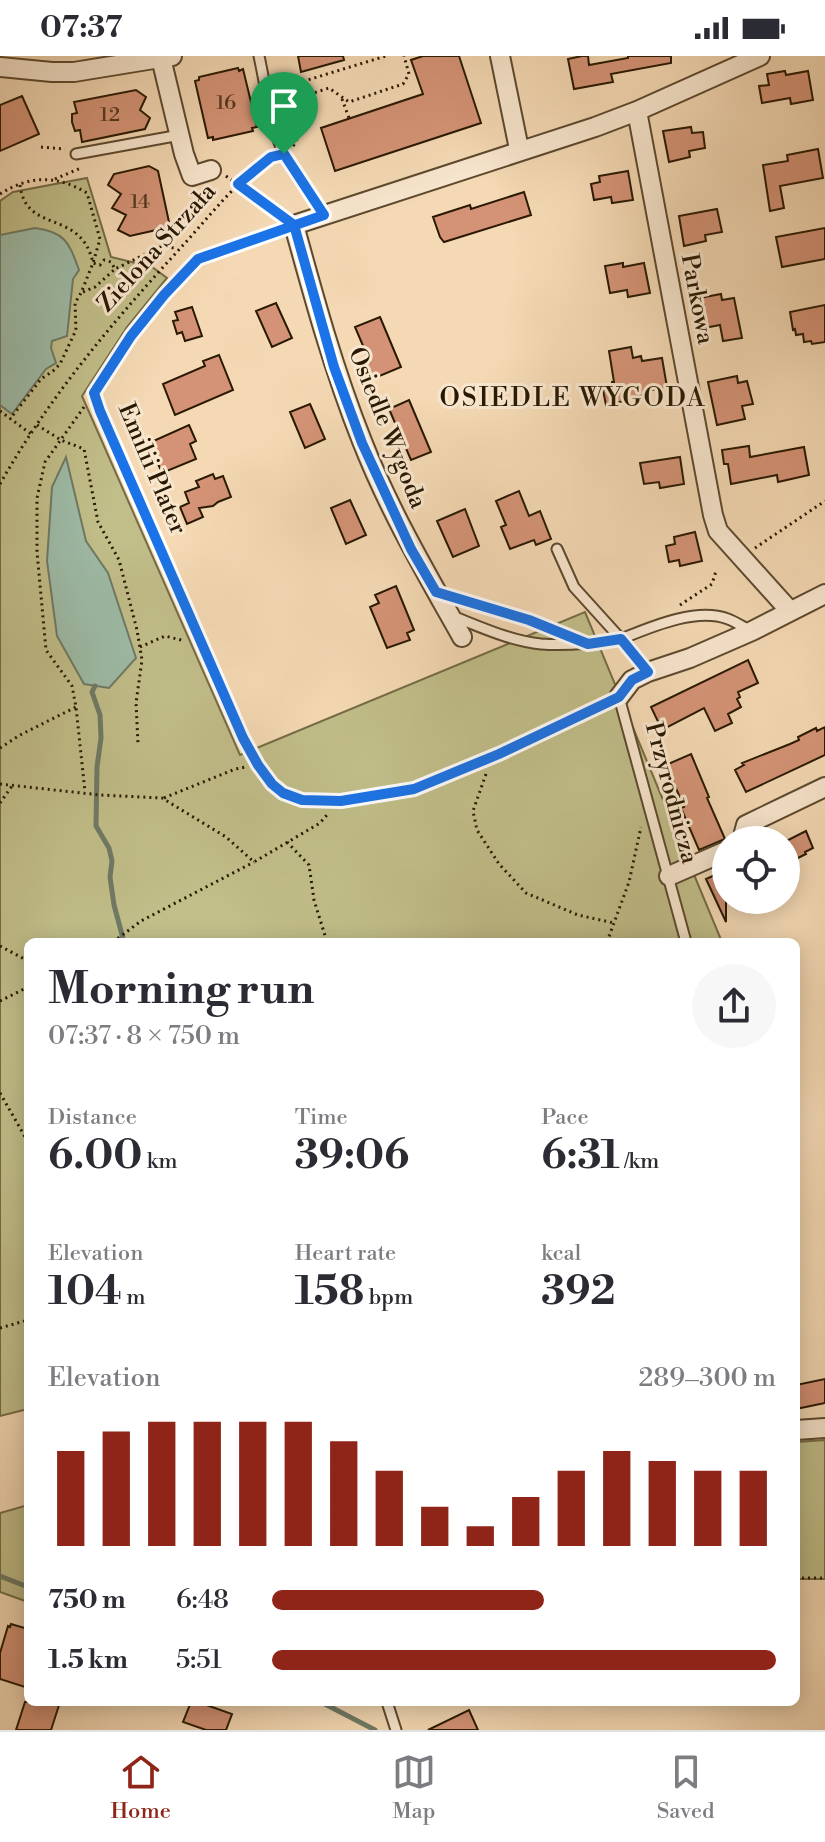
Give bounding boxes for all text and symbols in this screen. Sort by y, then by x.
text: 07:37 [40,9,122,47]
pin [250,72,318,154]
icon: arrive [262,84,306,128]
house number: 16 [216,91,236,116]
house number: 12 [100,103,120,128]
street label: Zielona Strzała [91,177,223,319]
house number: 14 [130,190,150,215]
street label: Parkowa [674,251,721,348]
street label: Osiedle Wygoda [341,343,433,514]
district label: OSIEDLE WYGODA [439,382,707,414]
street label: Emilii Plater [111,399,193,539]
street label: Przyrodnicza [638,719,704,868]
map controls [712,826,800,914]
button: locate [712,826,800,914]
text: Morning run [48,962,314,1017]
button: share [692,964,776,1048]
text: 07:37 · 8 × 750 m [48,1020,240,1052]
text: Distance [48,1104,137,1131]
text: Time [295,1104,348,1131]
text: Pace [541,1104,589,1131]
text: 6.00 [48,1131,142,1181]
text: 39:06 [295,1131,409,1181]
text: 6:31 [541,1131,620,1181]
text: km [142,1148,178,1175]
text: /km [620,1148,659,1175]
text: Elevation [48,1240,143,1267]
text: Heart rate [295,1240,396,1267]
text: kcal [541,1240,581,1267]
text: 104 [48,1267,122,1317]
text: 158 [295,1267,364,1317]
text: 392 [541,1267,616,1317]
text: m [122,1284,146,1311]
text: bpm [364,1284,413,1311]
text: Elevation [48,1362,161,1394]
text: 289–300 m [639,1362,776,1394]
text: 750 m [48,1584,126,1616]
text: 6:48 [176,1584,229,1616]
text: 1.5 km [48,1644,128,1676]
text: 5:51 [176,1644,222,1676]
tab: Home [110,1750,171,1825]
tab: Map [392,1750,436,1825]
tab: Saved [657,1750,715,1825]

